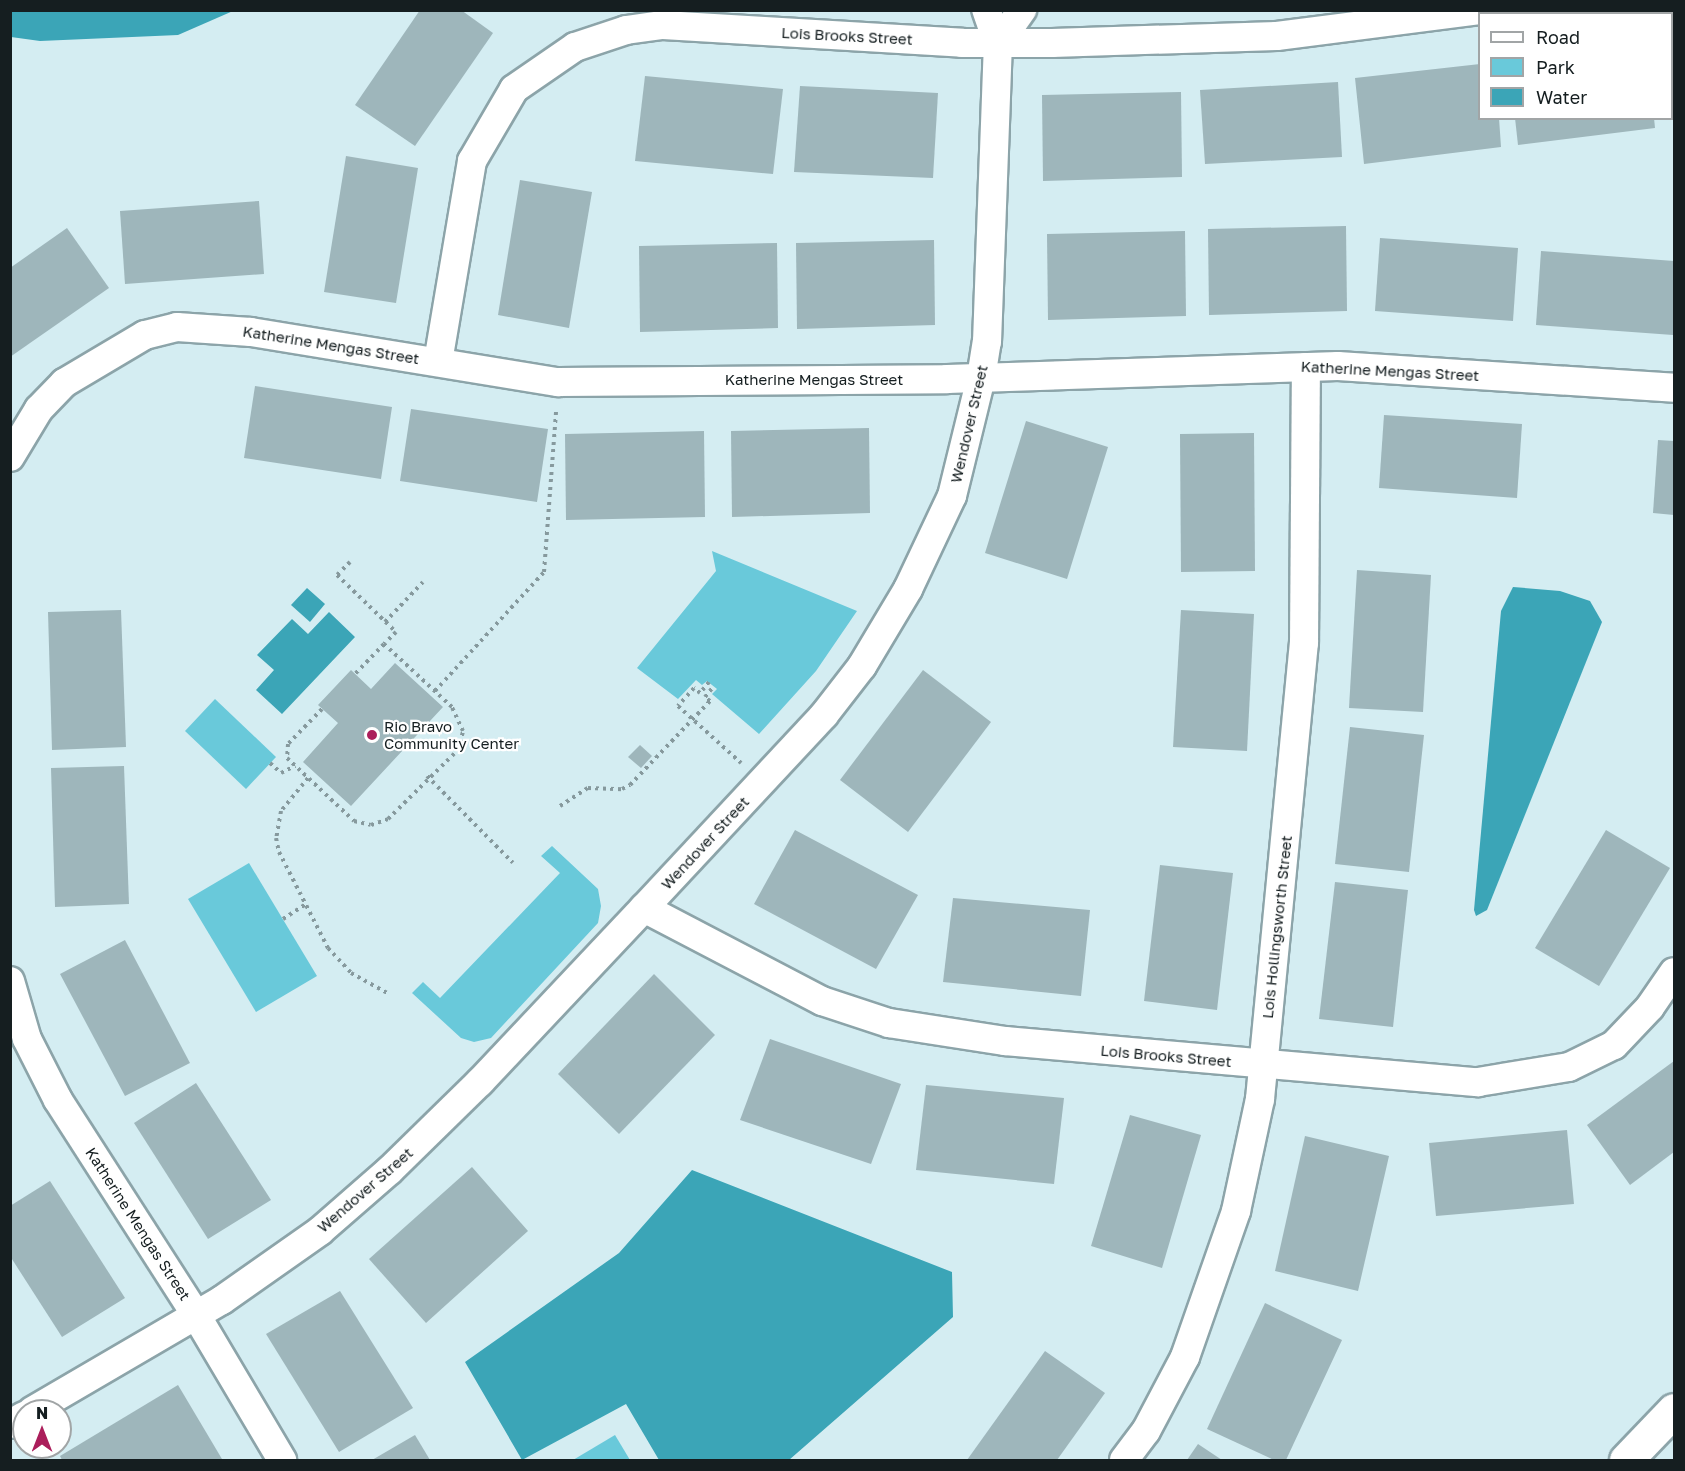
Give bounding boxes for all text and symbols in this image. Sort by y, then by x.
legend [1478,12,1673,120]
street label: Lois Brooks Street [781,24,913,48]
text: Road [1536,26,1580,48]
text: Park [1536,56,1575,78]
text: Water [1536,86,1587,108]
street label: Katherine Mengas Street [241,322,421,368]
street label: Katherine Mengas Street [1300,357,1480,385]
street label: Wendover Street [947,363,991,485]
street label: Katherine Mengas Street [725,371,903,389]
place label: Rio Bravo Community Center [384,717,519,752]
marker: Rio Bravo Community Center [365,728,379,742]
street label: Wendover Street [657,793,753,893]
street label: Lois Hollingsworth Street [1258,835,1296,1019]
street label: Lois Brooks Street [1100,1041,1232,1071]
street label: Katherine Mengas Street [82,1144,194,1304]
street label: Wendover Street [314,1144,416,1236]
north arrow [12,1399,72,1459]
text: N [36,1403,48,1423]

